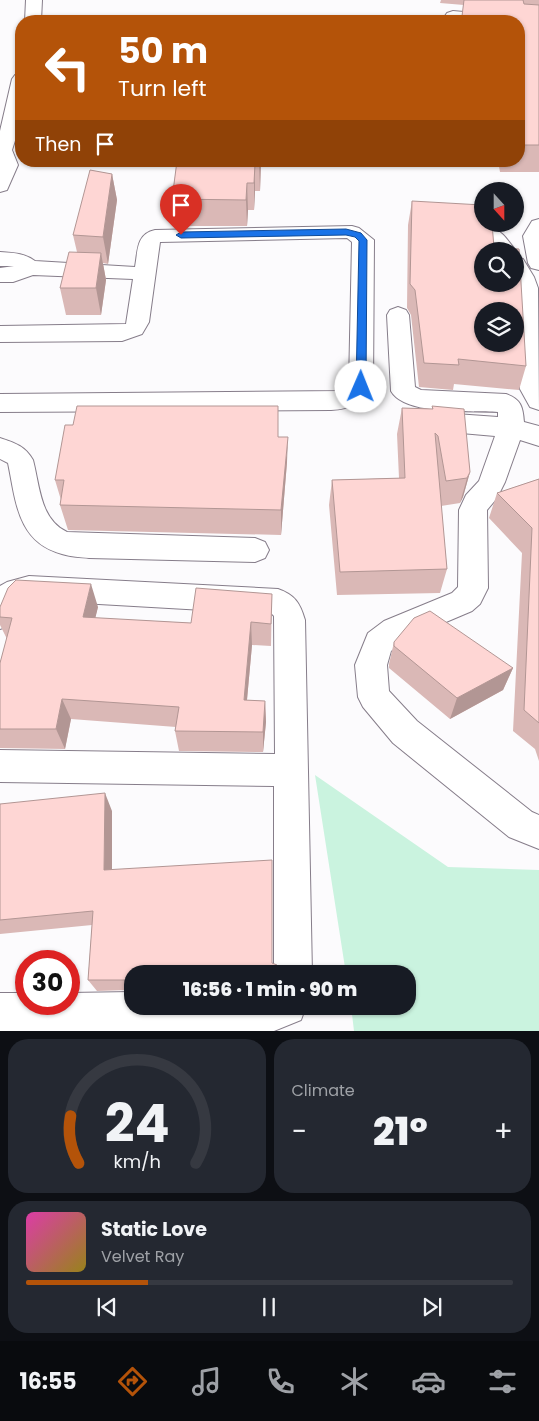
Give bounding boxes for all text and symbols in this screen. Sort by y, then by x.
text: 50 m [118,26,208,75]
icon: left [35,35,100,100]
text: Turn left [118,73,206,104]
icon: arrive [91,130,119,158]
text: Then [35,131,81,158]
north arrow [474,182,524,232]
map controls [474,182,524,352]
pin [160,184,202,235]
icon: arrive [167,191,195,219]
button: search [474,242,524,292]
button: layers [474,302,524,352]
position arrow [334,360,386,412]
speed limit sign: 30 [15,950,80,1015]
text: 16:56 · 1 min · 90 m [183,976,357,1003]
text: Climate [292,1079,355,1102]
text: 24 [104,1087,169,1160]
text: 21° [373,1105,428,1158]
text: − [292,1112,307,1151]
text: + [494,1112,513,1151]
text: km/h [113,1149,161,1174]
text: Static Love [101,1216,207,1243]
text: Velvet Ray [101,1245,184,1268]
icon: previous [93,1293,121,1321]
icon: pause [255,1293,283,1321]
icon: next [418,1293,446,1321]
icon: directions [115,1364,150,1399]
icon: music [189,1364,224,1399]
icon: phone [263,1364,298,1399]
icon: climate [337,1364,372,1399]
icon: car [411,1364,446,1399]
icon: filters [485,1364,520,1399]
text: 16:55 [19,1366,77,1397]

